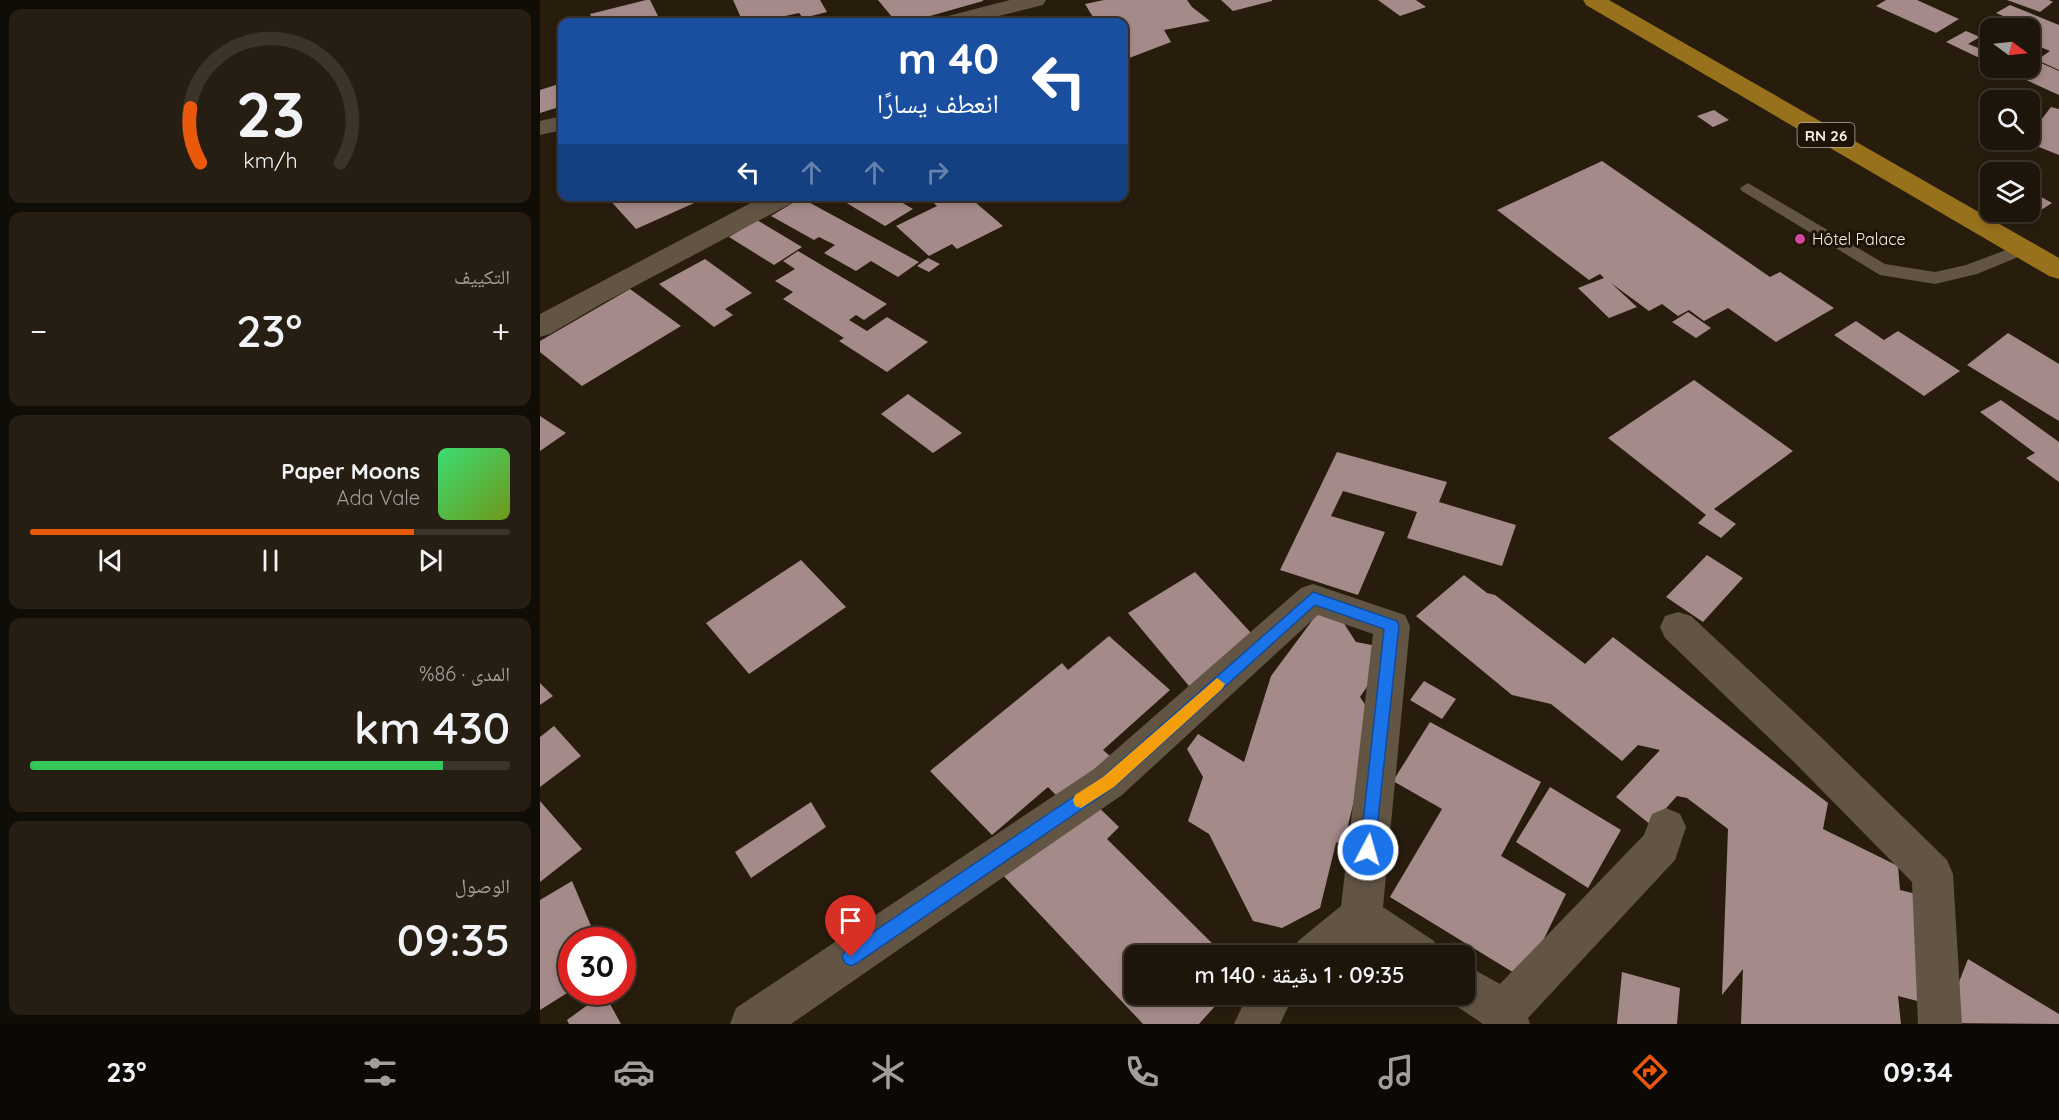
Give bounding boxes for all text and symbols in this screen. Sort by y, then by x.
north arrow [1980,18,2040,78]
map controls [1980,18,2040,222]
text: 40 m [898,32,999,85]
icon: left [1020,42,1098,120]
text: 23 [235,75,305,153]
text: انعطف يسارًا [877,86,999,120]
button: search [1980,90,2040,150]
road number: RN 26 [1798,123,1854,147]
text: km/h [243,147,297,173]
icon: left [732,156,765,189]
icon: ahead [795,156,828,189]
icon: ahead [858,156,891,189]
icon: right [921,156,954,189]
button: layers [1980,162,2040,222]
place label: Hôtel Palace [1812,229,1905,249]
marker: Hôtel Palace [1793,232,1807,246]
text: التكييف [454,264,510,289]
text: 23° [236,302,302,358]
text: − [30,310,47,351]
text: + [491,310,510,351]
text: Paper Moons [281,457,420,485]
text: Ada Vale [337,485,420,510]
icon: previous [94,544,127,577]
icon: pause [254,544,287,577]
icon: next [414,544,447,577]
text: المدى · 86% [419,661,510,686]
text: 430 km [354,699,510,755]
position arrow [1336,818,1400,882]
text: الوصول [455,873,510,898]
pin [825,895,876,957]
icon: arrive [834,904,867,937]
text: 09:35 [397,911,510,967]
speed limit sign: 30 [558,927,636,1005]
text: 09:35 · 1 دقيقة · 140 m [1194,961,1405,989]
icon: filters [359,1051,401,1093]
icon: car [613,1051,655,1093]
icon: climate [867,1051,909,1093]
icon: phone [1121,1051,1163,1093]
icon: music [1375,1051,1417,1093]
icon: directions [1629,1051,1671,1093]
text: 23° [106,1055,147,1089]
text: 09:34 [1883,1055,1953,1089]

